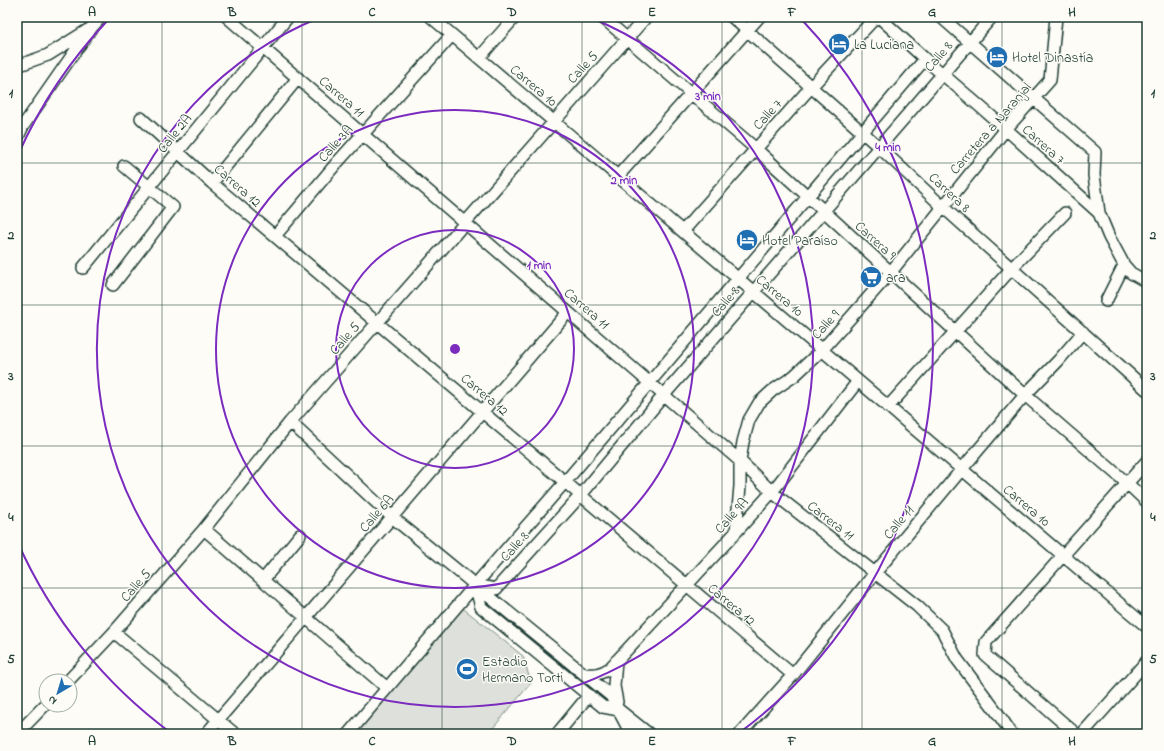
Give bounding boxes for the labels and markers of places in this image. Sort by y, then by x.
hotel icon: La Luciana [826,31,852,57]
place label: La Luciana [854,35,914,56]
hotel icon: Hotel Dinastía [984,44,1010,70]
place label: Hotel Dinastía [1012,48,1093,69]
hotel icon: Hotel Paraíso [734,227,760,253]
place label: Hotel Paraíso [762,231,838,252]
supermarket icon: ara [858,264,884,290]
place label: ara [886,268,905,289]
centre of rings [448,342,462,356]
place label: Estadio Hermano Torti [482,652,563,689]
sports icon: Estadio Hermano Torti [454,656,480,682]

